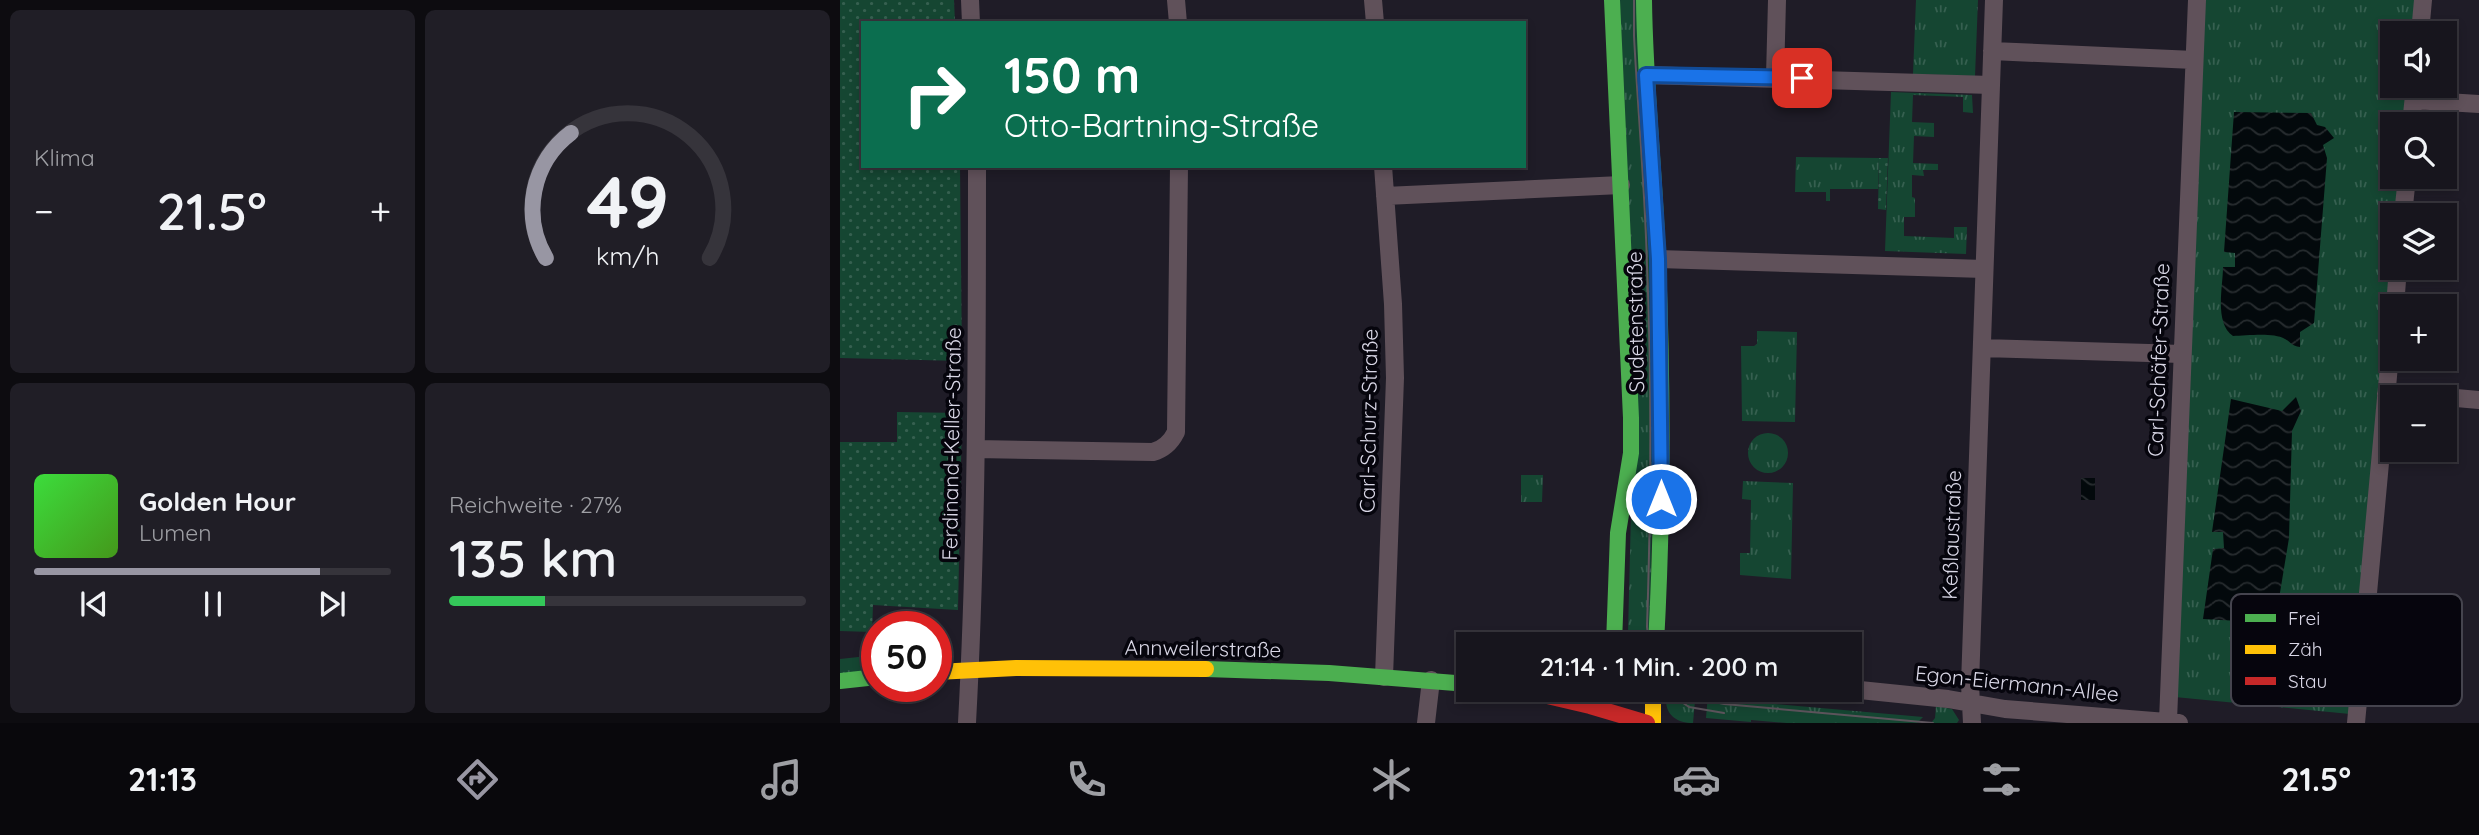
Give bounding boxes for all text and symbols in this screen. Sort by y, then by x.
map controls [2380,21,2457,462]
button: sound [2380,21,2457,98]
text: 150 m [1004,44,1140,105]
pin [1772,48,1832,108]
icon: right [889,49,980,140]
icon: arrive [1783,59,1821,97]
text: Otto-Bartning-Straße [1004,105,1319,145]
button: search [2380,112,2457,189]
text: Klima [34,143,95,172]
text: 49 [586,155,669,246]
text: 21.5° [157,178,267,243]
text: − [34,187,54,235]
text: + [370,187,391,235]
button: layers [2380,203,2457,280]
text: km/h [596,239,659,270]
street label: Sudetenstraße [1621,251,1649,393]
street label: Carl-Schäfer-Straße [2142,263,2174,457]
button: + [2380,294,2457,371]
street label: Ferdinand-Keller-Straße [936,327,966,561]
street label: Carl-Schurz-Straße [1353,329,1383,513]
button: − [2380,385,2457,462]
position arrow [1624,462,1698,536]
street label: Keßlaustraße [1936,470,1966,600]
text: Golden Hour [139,485,296,518]
text: Reichweite · 27% [449,490,622,519]
text: Lumen [139,518,212,547]
text: 135 km [449,525,617,590]
icon: previous [75,585,113,623]
icon: pause [194,585,232,623]
icon: next [313,585,351,623]
legend [2231,594,2462,706]
text: Frei [2288,606,2320,630]
speed limit sign: 50 [861,611,952,702]
street label: Annweilerstraße [1124,634,1282,662]
text: Zäh [2288,637,2323,661]
text: 21:14 · 1 Min. · 200 m [1540,650,1778,683]
street label: Egon-Eiermann-Allee [1914,659,2120,707]
text: Stau [2288,669,2327,693]
icon: directions [453,755,502,804]
icon: music [757,755,806,804]
icon: phone [1062,755,1111,804]
icon: climate [1367,755,1416,804]
icon: car [1672,755,1721,804]
icon: filters [1977,755,2026,804]
text: 21:13 [128,759,197,799]
text: 21.5° [2281,759,2351,799]

